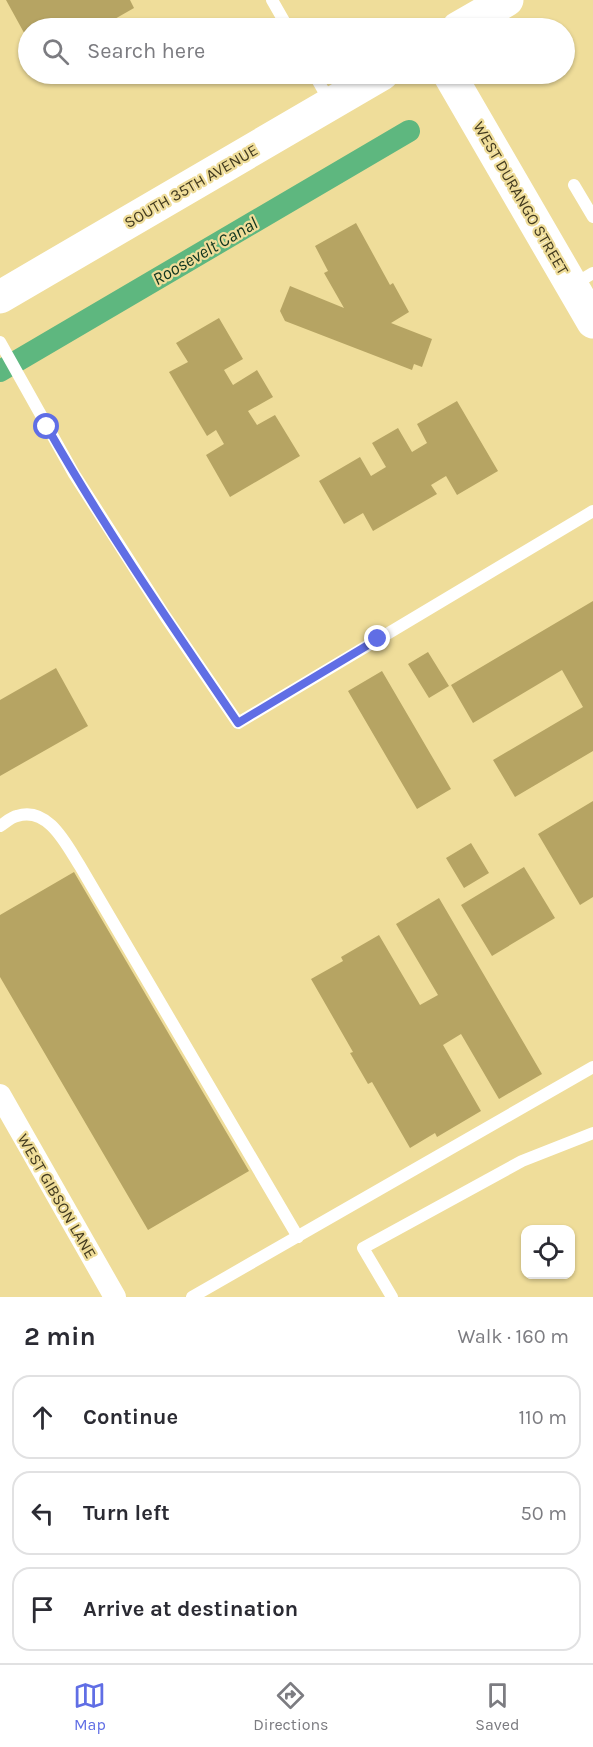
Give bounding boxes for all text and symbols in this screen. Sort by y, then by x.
search box [18,18,575,84]
icon: search [39,35,72,68]
text: Search here [87,38,205,64]
street label: WEST DURANGO STREET [469,118,573,278]
street label: SOUTH 35TH AVENUE [121,140,261,232]
water label: Roosevelt Canal [148,212,262,290]
route start [33,413,59,439]
route end [364,625,390,651]
street label: WEST GIBSON LANE [14,1130,100,1262]
map controls [521,1225,575,1279]
button: locate [521,1225,575,1279]
text: 2 min [24,1321,96,1352]
text: Walk · 160 m [457,1325,569,1348]
icon: ahead [26,1401,59,1434]
text: Continue [83,1404,178,1430]
text: 110 m [518,1406,567,1429]
icon: left [26,1497,59,1530]
text: Turn left [83,1500,170,1526]
text: 50 m [520,1502,567,1525]
icon: arrive [26,1593,59,1626]
text: Arrive at destination [83,1596,298,1622]
tab: Map [73,1679,106,1734]
tab: Directions [253,1679,328,1734]
tab: Saved [475,1679,520,1734]

